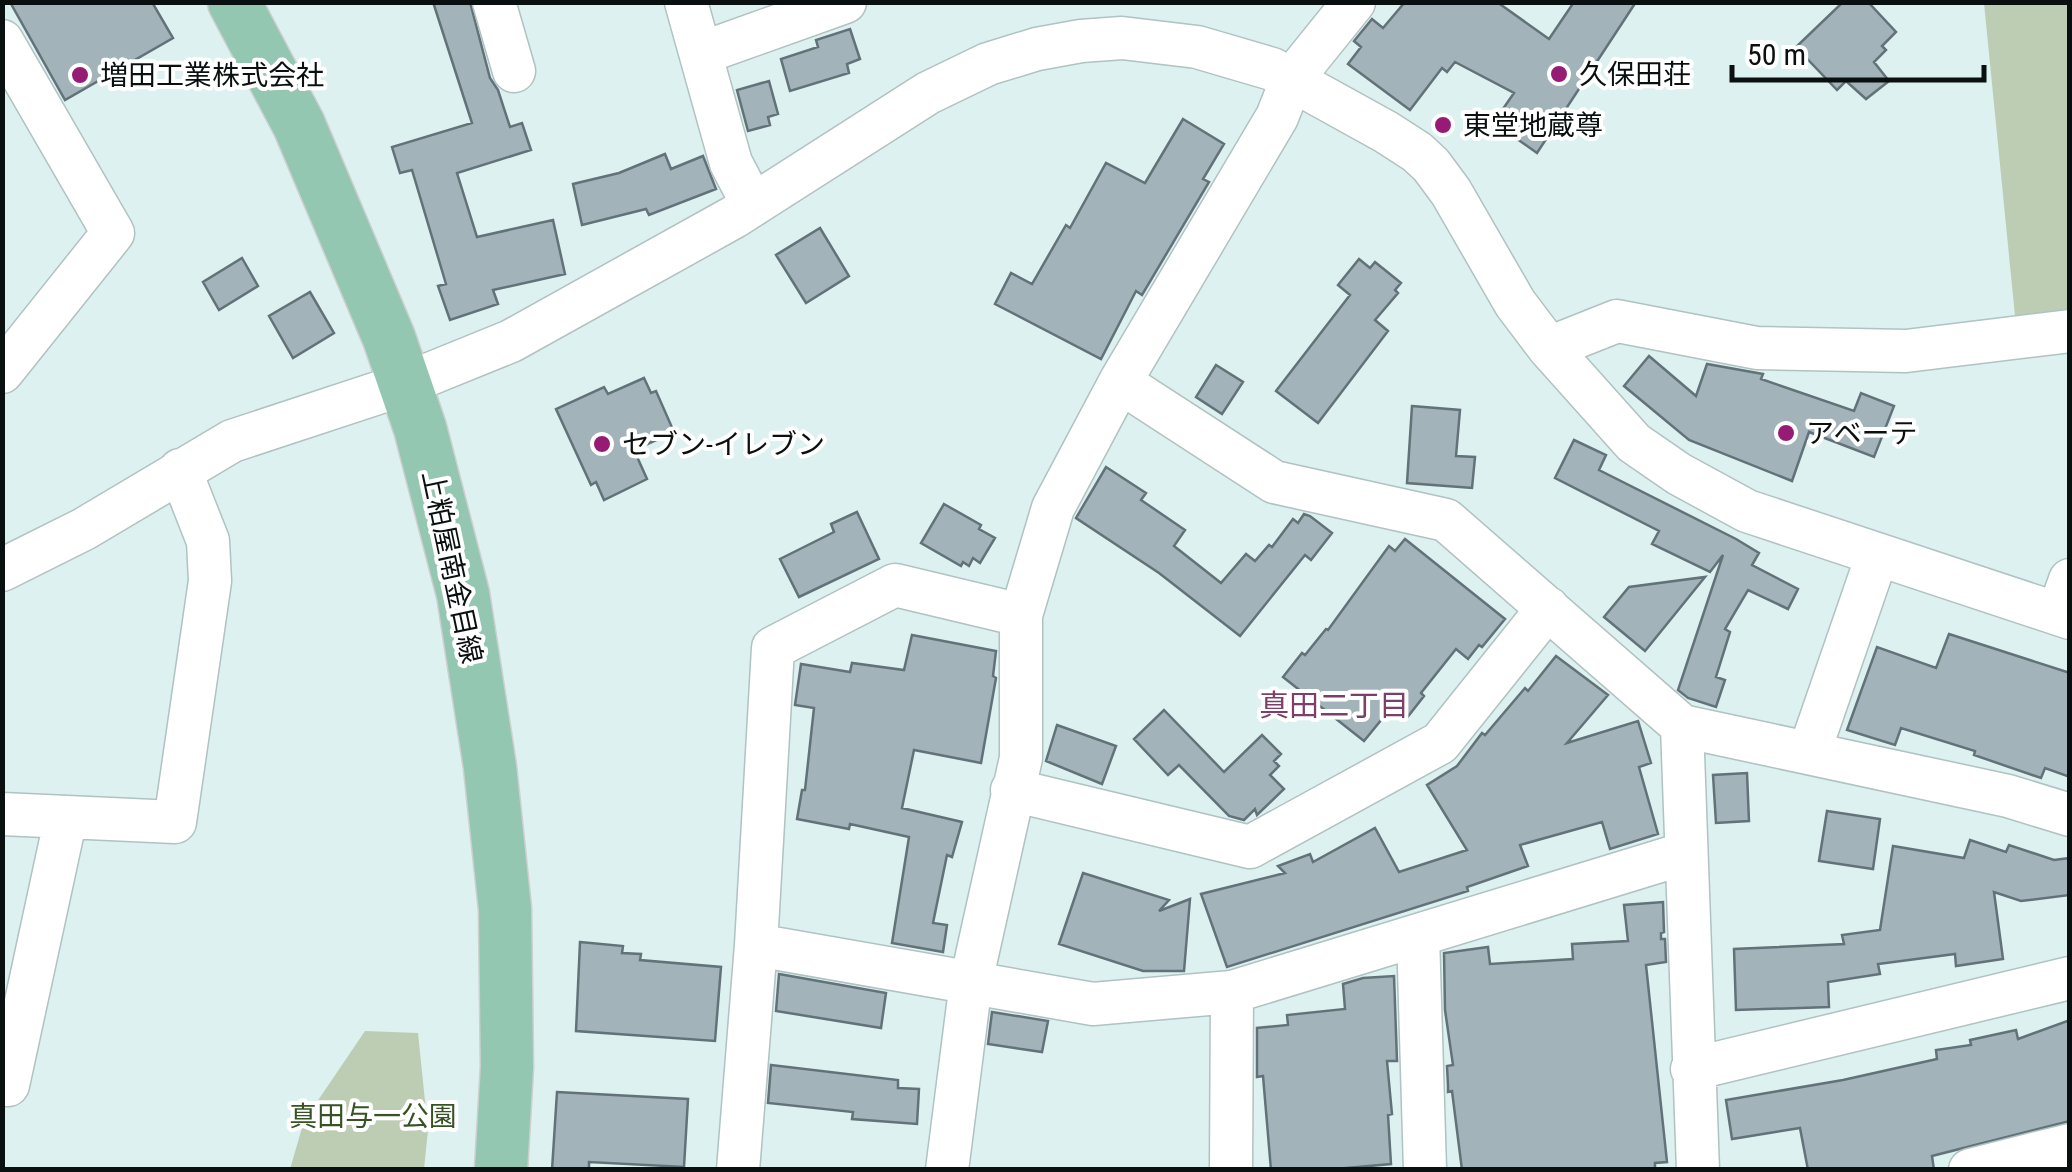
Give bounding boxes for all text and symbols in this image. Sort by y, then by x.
scale bar [1732,20,1984,82]
text: 50 m [1747,37,1806,72]
place label: 久保田荘 [1579,58,1691,91]
place label: 増田工業株式会社 [100,59,324,92]
marker: 久保田荘 [1548,63,1570,85]
marker: 増田工業株式会社 [69,64,91,86]
place label: 東堂地蔵尊 [1463,109,1603,142]
marker: 東堂地蔵尊 [1432,114,1454,136]
place label: アベーテ [1806,417,1917,450]
marker: アベーテ [1775,422,1797,444]
place label: セブン-イレブン [622,428,825,461]
marker: セブン-イレブン [591,433,613,455]
street label: 上粕屋南金目線 [415,468,489,666]
district label: 真田二丁目 [1259,688,1409,723]
park label: 真田与一公園 [289,1100,457,1133]

